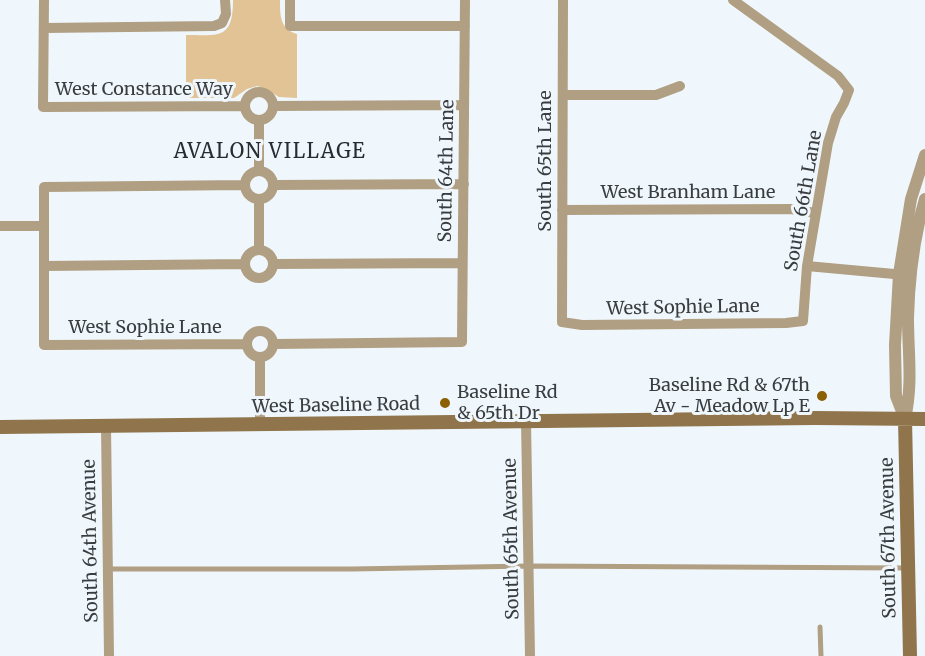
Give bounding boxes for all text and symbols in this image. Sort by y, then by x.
street label: West Constance Way [55,79,233,101]
street label: South 65th Lane [535,90,557,232]
street label: South 64th Lane [435,99,459,243]
street label: South 66th Lane [781,129,827,273]
district label: AVALON VILLAGE [174,140,366,164]
street label: West Branham Lane [601,182,775,204]
street label: West Sophie Lane [606,296,760,320]
street label: West Sophie Lane [68,317,222,339]
place label: Baseline Rd & 67th Av - Meadow Lp E [649,375,810,418]
place label: Baseline Rd & 65th Dr [457,382,558,424]
marker: Baseline Rd & 67th Av - Meadow Lp E [815,389,829,403]
street label: West Baseline Road [252,394,420,418]
marker: Baseline Rd & 65th Dr [438,396,452,410]
street label: South 67th Avenue [877,457,901,619]
street label: South 65th Avenue [500,458,524,620]
street label: South 64th Avenue [79,459,103,623]

